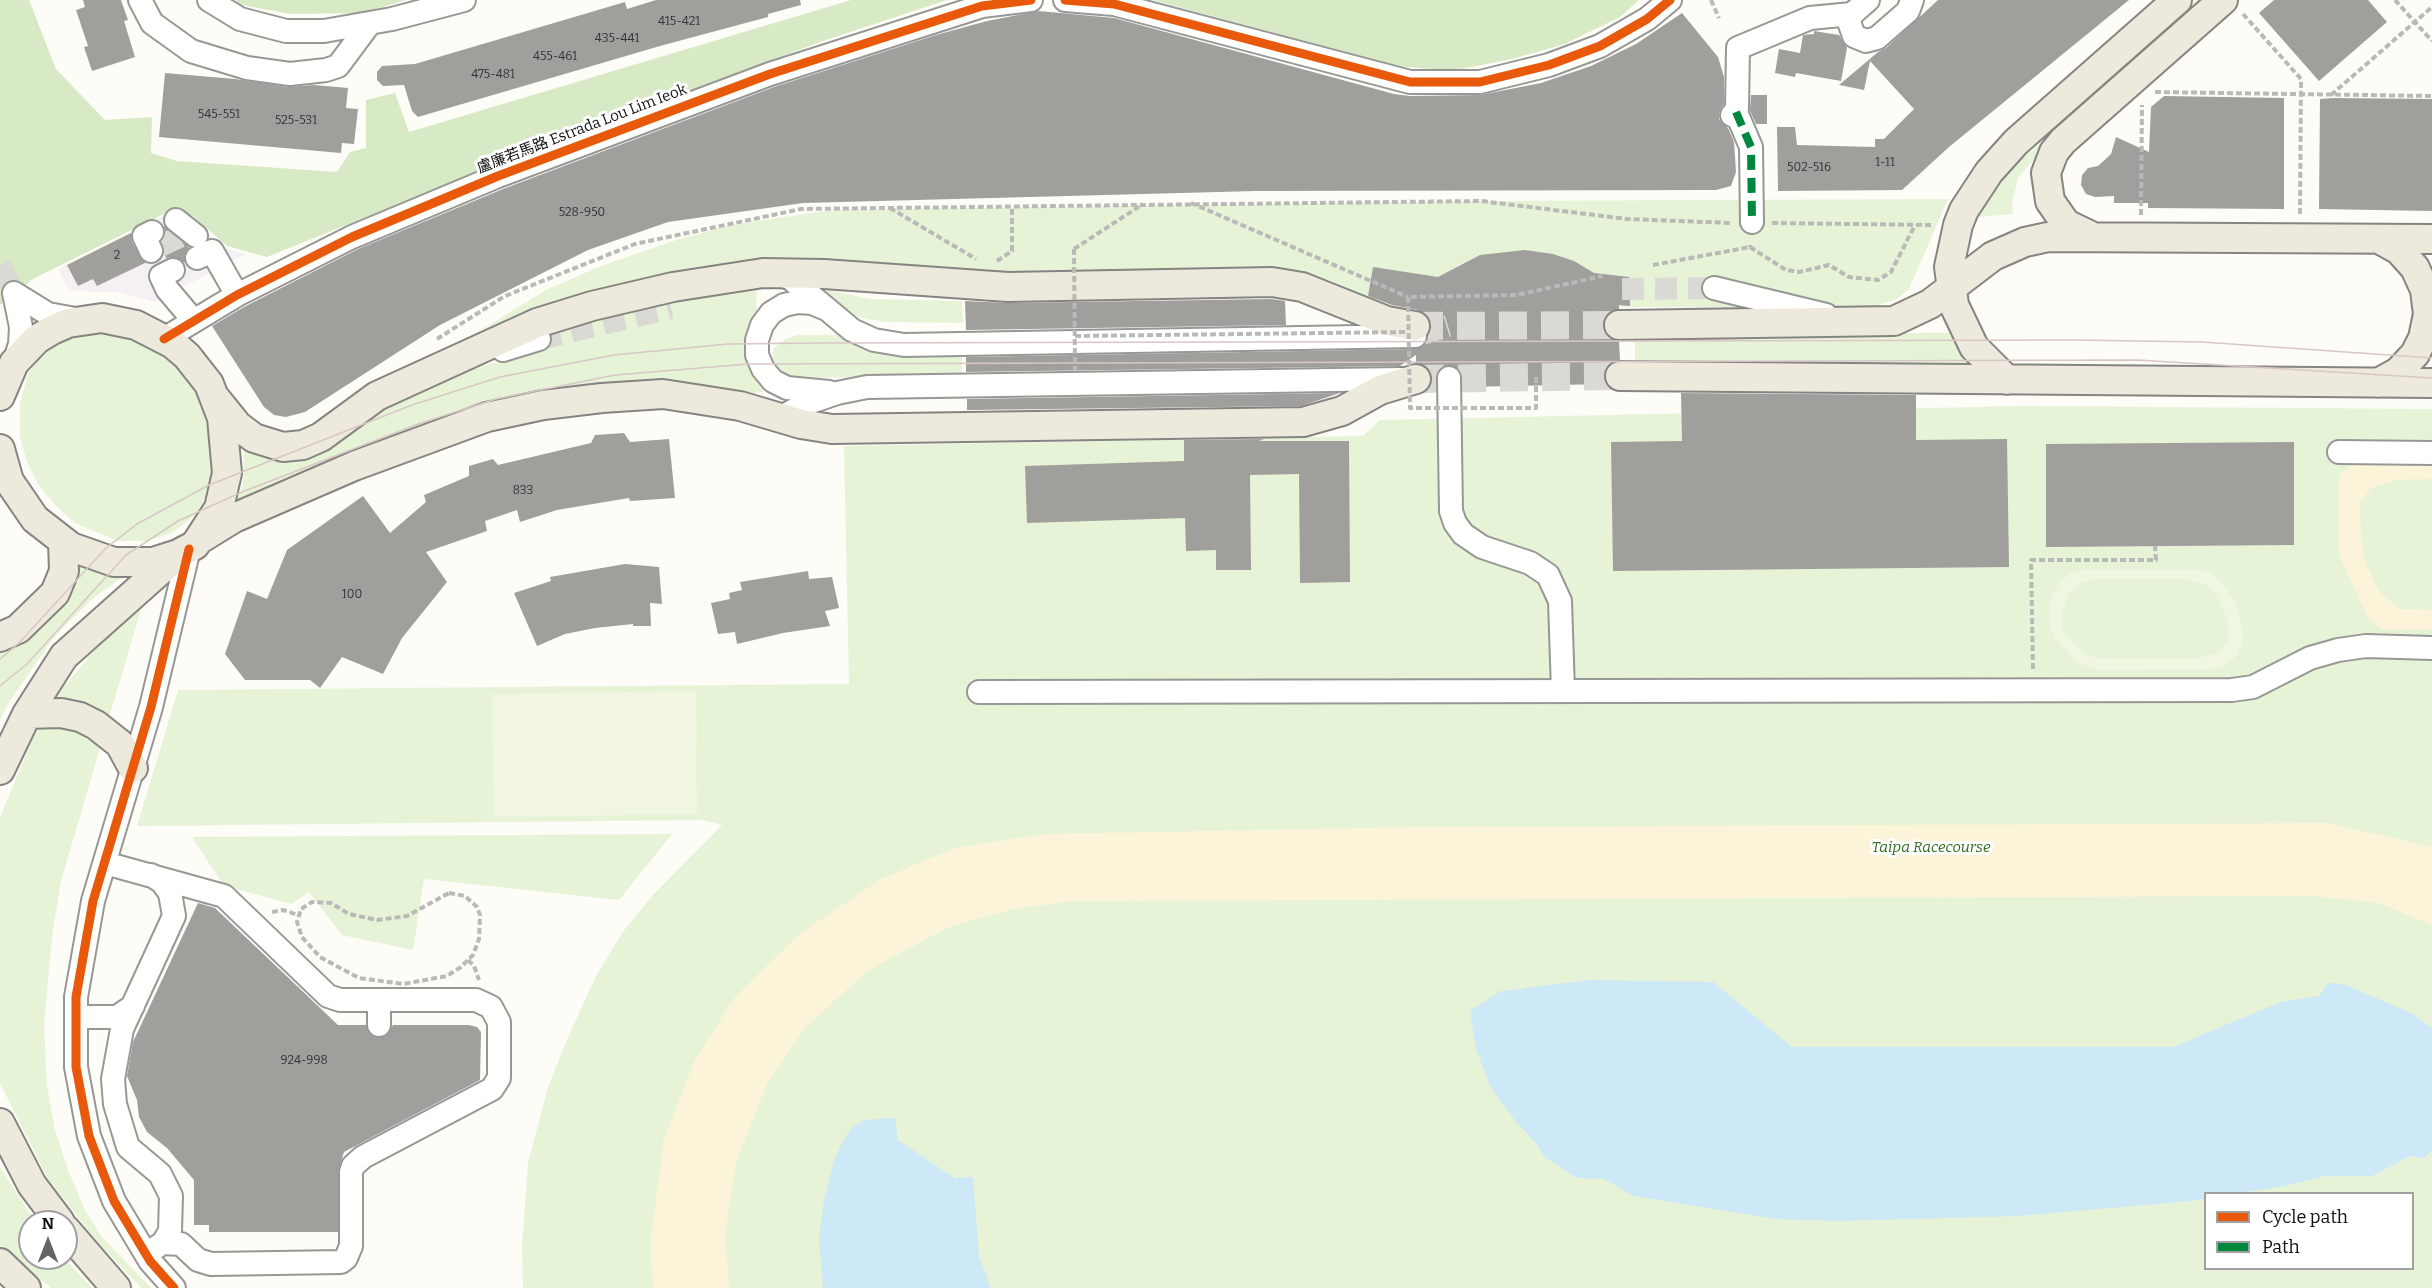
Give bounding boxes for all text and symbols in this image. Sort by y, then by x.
house number: 415-421 [658,15,700,29]
house number: 435-441 [595,32,639,46]
house number: 455-461 [533,50,577,64]
house number: 475-481 [471,68,515,82]
street label: 盧廉若馬路 Estrada Lou Lim Ieok [475,81,689,177]
house number: 545-551 [198,108,240,122]
house number: 525-531 [275,114,317,128]
house number: 1-11 [1875,156,1895,170]
house number: 502-516 [1787,161,1831,175]
house number: 528-950 [559,206,605,220]
house number: 2 [114,249,120,263]
house number: 833 [513,484,533,498]
house number: 100 [342,588,362,602]
park label: Taipa Racecourse [1872,839,1990,857]
house number: 924-998 [280,1054,328,1068]
legend [2204,1192,2414,1270]
text: Cycle path [2262,1206,2348,1228]
north arrow [18,1210,78,1270]
text: N [42,1214,54,1233]
text: Path [2262,1236,2300,1258]

